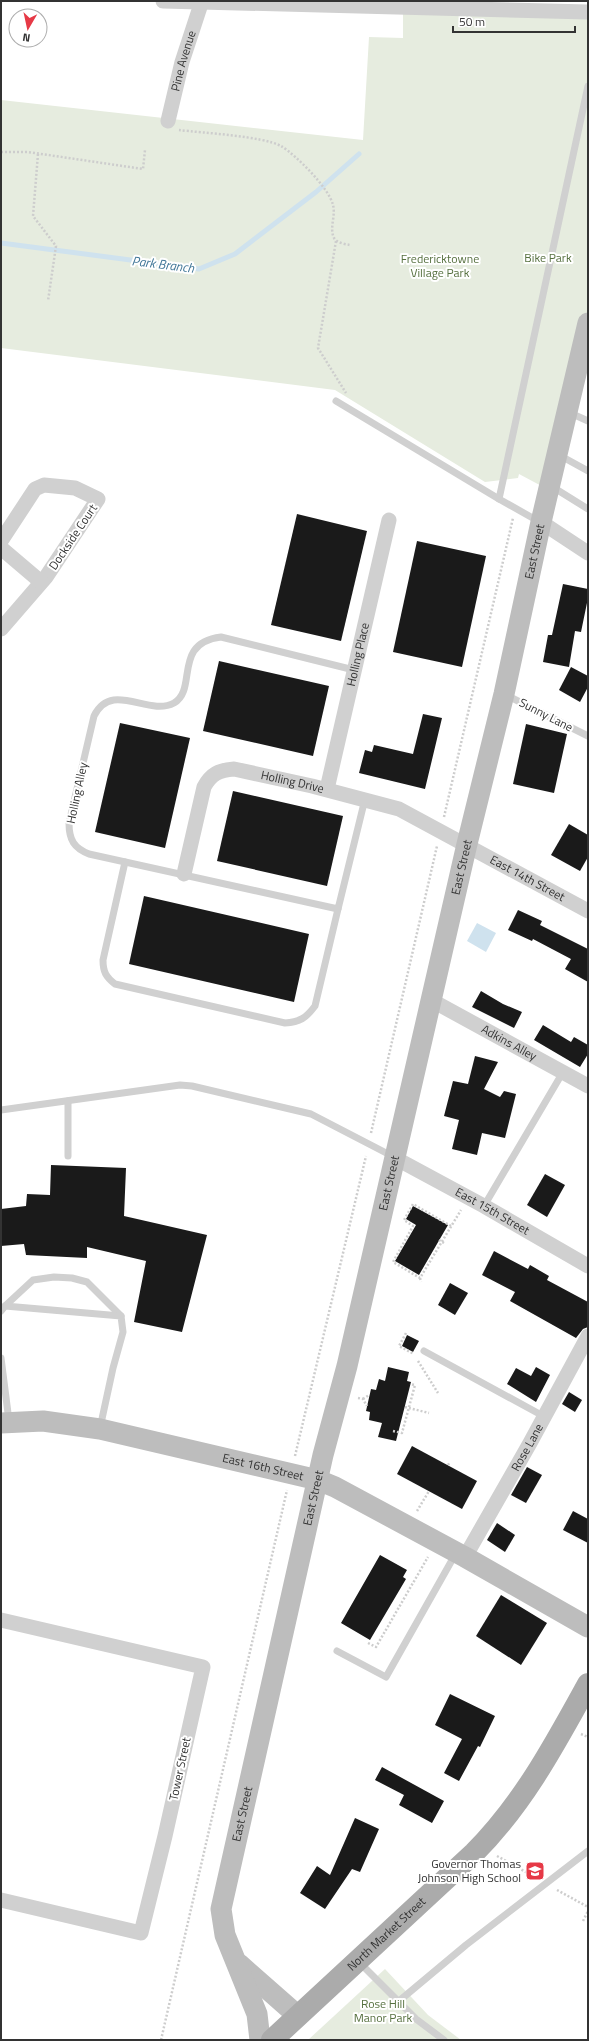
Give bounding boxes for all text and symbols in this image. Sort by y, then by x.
north arrow [8,8,48,48]
scale bar [453,8,575,34]
text: 50 m [459,12,485,31]
street label: Pine Avenue [165,28,201,93]
text: N [21,29,31,46]
park label: Bike Park [524,248,572,267]
park label: Fredericktowne Village Park [401,249,479,282]
water label: Park Branch [131,250,196,278]
street label: Dockside Court [44,499,102,573]
street label: East Street [519,521,549,581]
street label: Holling Place [341,621,374,688]
street label: Sunny Lane [516,693,577,736]
street label: Holling Alley [61,760,92,825]
street label: Holling Drive [259,765,326,798]
street label: East Street [446,837,477,897]
street label: East 14th Street [487,850,569,906]
street label: Adkins Alley [478,1019,541,1065]
street label: East Street [373,1153,404,1212]
street label: East 15th Street [452,1182,534,1240]
street label: Rose Lane [506,1420,548,1475]
street label: East 16th Street [221,1448,306,1486]
street label: East Street [297,1468,328,1527]
street label: Tower Street [164,1735,196,1802]
street label: East Street [226,1784,257,1843]
place label: Governor Thomas Johnson High School [418,1854,521,1887]
school or university icon: Governor Thomas Johnson High School [524,1860,546,1882]
street label: North Market Street [342,1892,430,1975]
park label: Rose Hill Manor Park [354,1994,413,2027]

